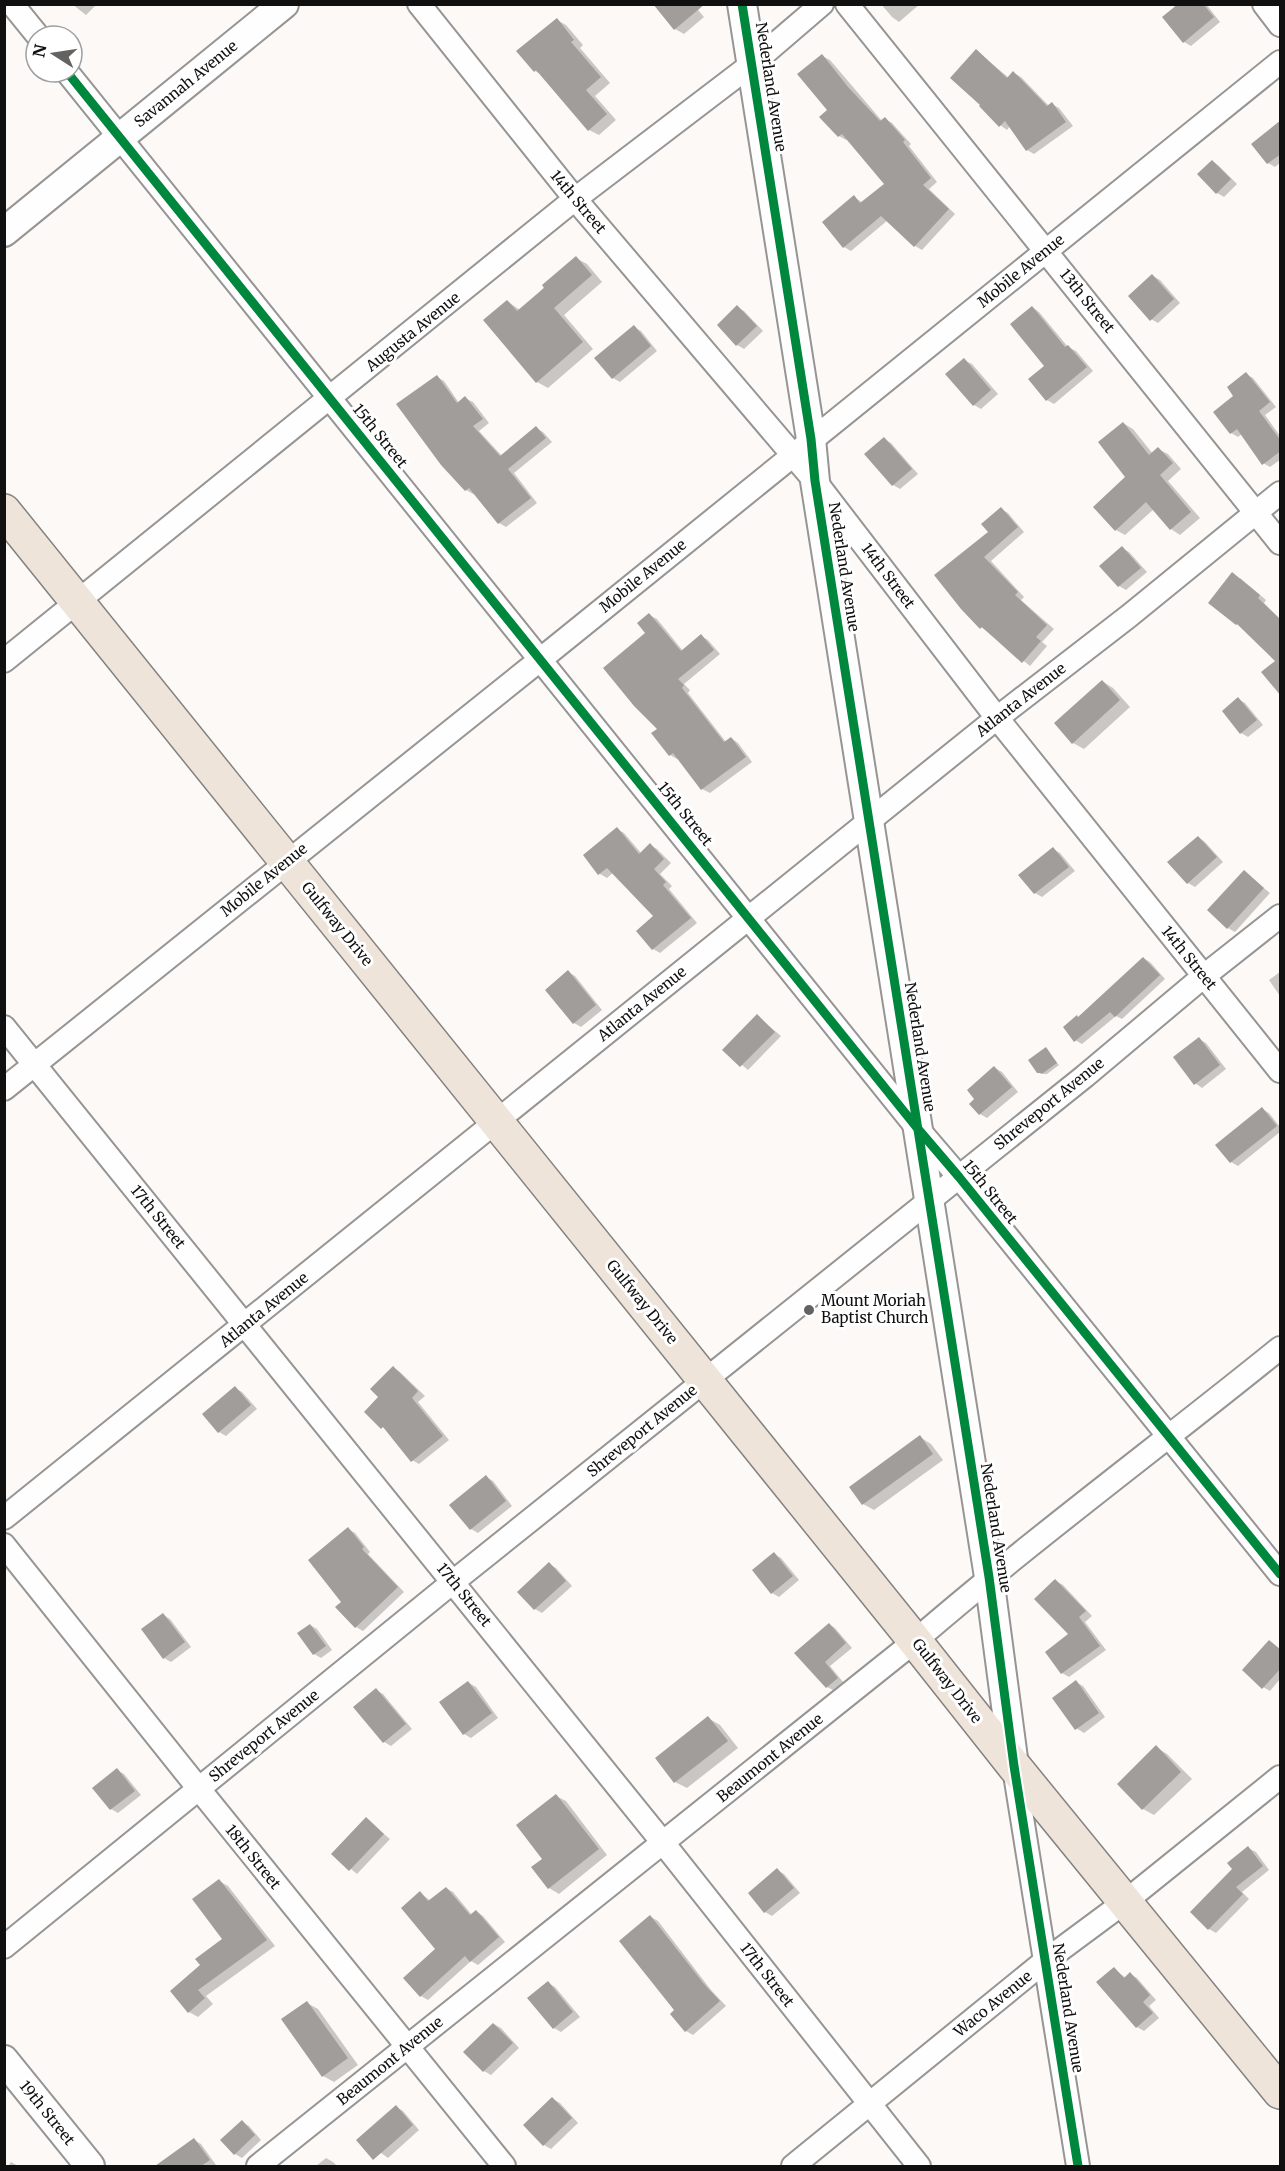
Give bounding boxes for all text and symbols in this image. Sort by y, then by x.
street label: Nederland Avenue [752,21,791,153]
north arrow [24,24,84,84]
street label: Savannah Avenue [130,36,241,131]
text: N [28,42,50,59]
street label: 14th Street [546,166,611,237]
street label: Mobile Avenue [974,230,1068,311]
street label: 13th Street [1056,265,1119,337]
street label: Augusta Avenue [361,288,464,376]
street label: 15th Street [349,400,412,472]
street label: Nederland Avenue [825,501,864,633]
street label: Mobile Avenue [596,535,690,616]
street label: 14th Street [858,539,919,612]
street label: Atlanta Avenue [971,659,1070,741]
street label: 15th Street [654,778,717,850]
street label: Mobile Avenue [217,839,311,920]
street label: Gulfway Drive [298,878,377,970]
street label: 14th Street [1158,922,1221,994]
street label: Atlanta Avenue [593,962,690,1046]
street label: Nederland Avenue [901,981,940,1113]
street label: Shreveport Avenue [990,1053,1108,1154]
street label: 15th Street [959,1156,1022,1228]
street label: 17th Street [127,1181,190,1252]
street label: Gulfway Drive [603,1256,682,1348]
street label: Atlanta Avenue [215,1268,312,1352]
place label: Mount Moriah Baptist Church [821,1291,928,1327]
marker: Mount Moriah Baptist Church [802,1303,816,1317]
street label: Shreveport Avenue [583,1380,701,1481]
street label: Nederland Avenue [977,1462,1016,1594]
street label: 17th Street [433,1559,496,1630]
street label: Gulfway Drive [908,1634,987,1727]
street label: Shreveport Avenue [205,1685,323,1786]
street label: Beaumont Avenue [713,1709,827,1806]
street label: 18th Street [222,1821,285,1893]
street label: 17th Street [736,1939,798,2011]
street label: Nederland Avenue [1049,1942,1088,2074]
street label: Waco Avenue [949,1966,1036,2041]
street label: Beaumont Avenue [333,2012,447,2109]
street label: 19th Street [16,2077,79,2149]

